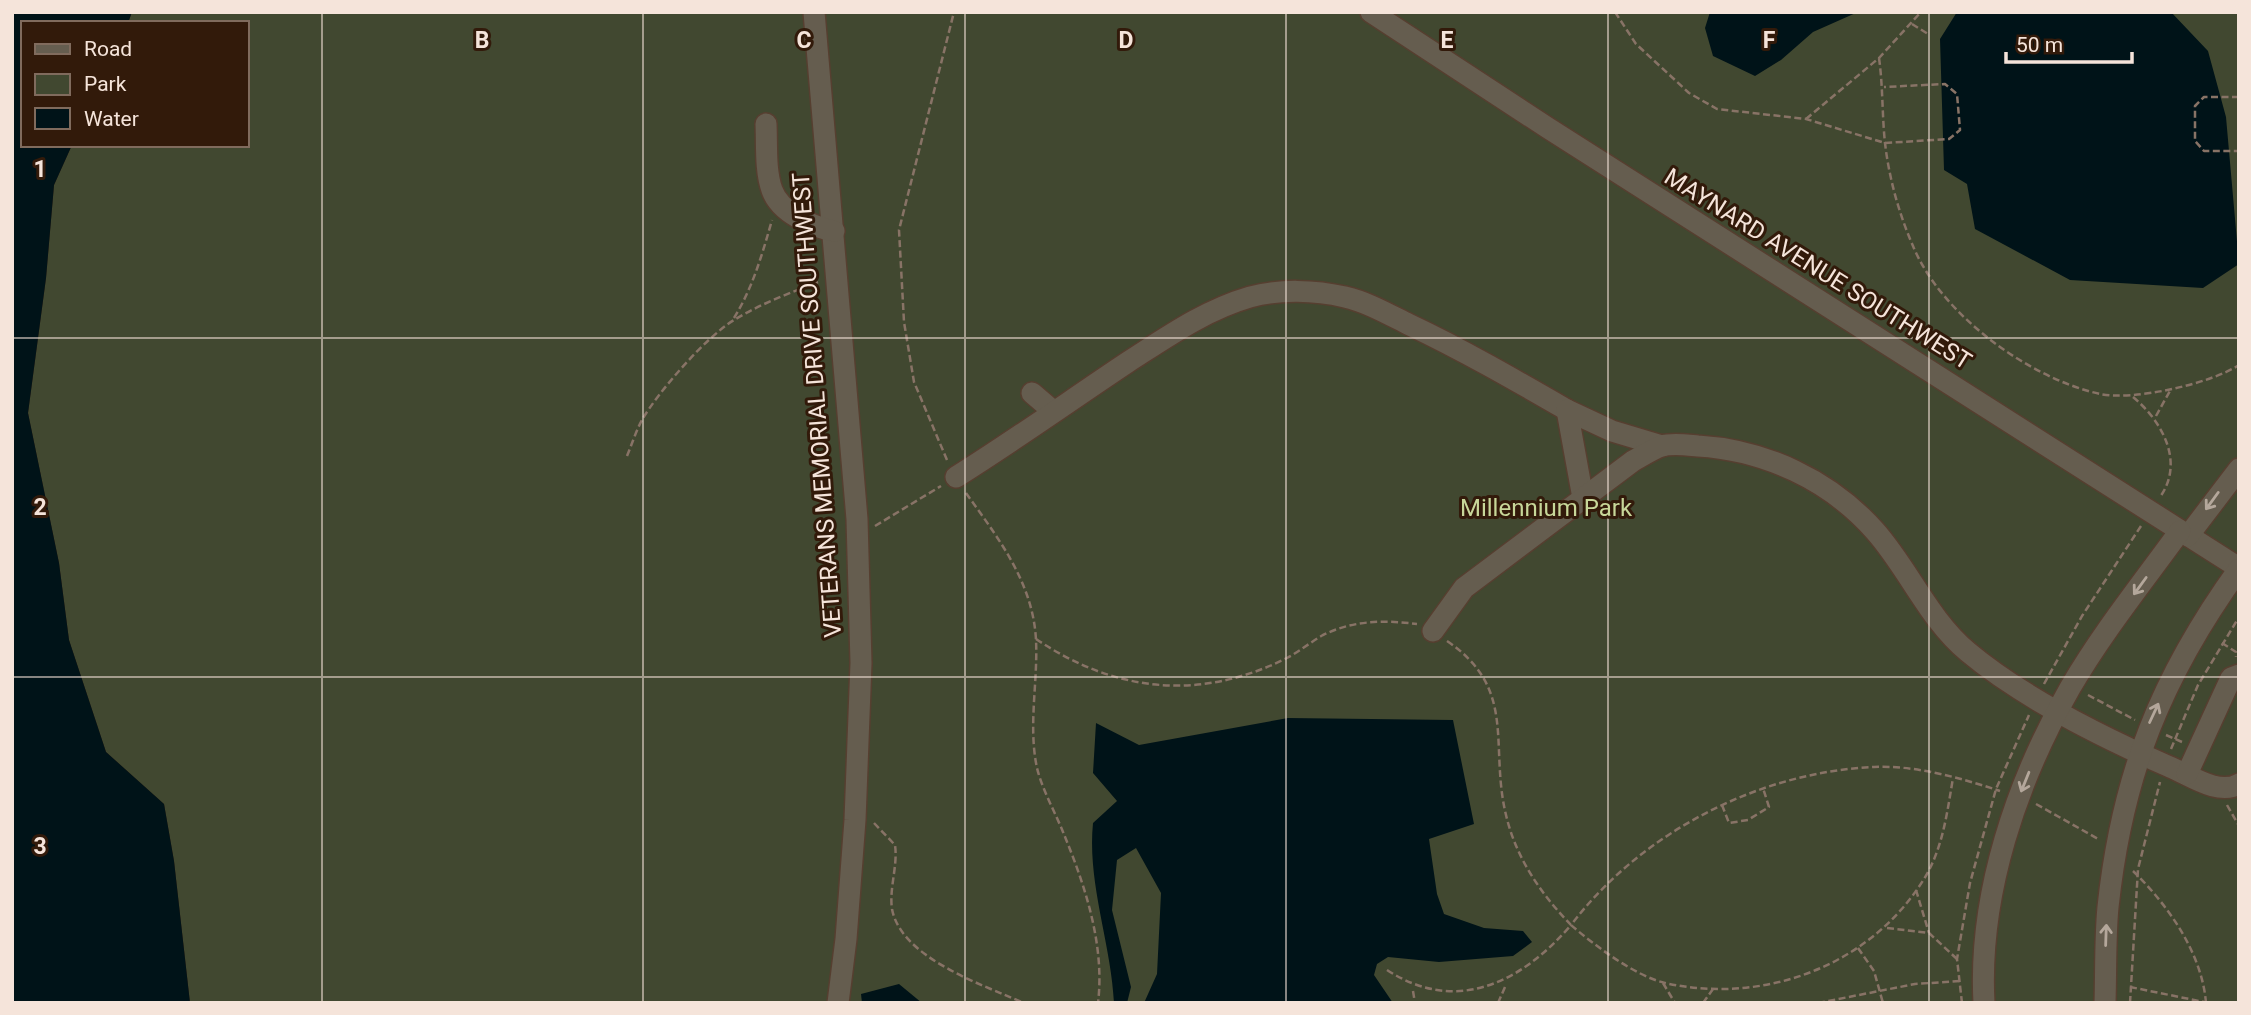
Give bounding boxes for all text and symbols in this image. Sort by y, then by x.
legend [21,21,248,147]
scale bar [2006,21,2132,65]
text: B [475,27,489,54]
text: C [796,27,812,54]
text: D [1119,27,1133,54]
text: E [1441,27,1454,54]
text: F [1763,27,1776,54]
text: 50 m [2016,33,2063,57]
text: Road [84,37,132,61]
text: Park [84,72,127,96]
text: Water [84,107,139,131]
text: 1 [33,156,47,183]
street label: MAYNARD AVENUE SOUTHWEST [1659,163,1977,375]
street label: VETERANS MEMORIAL DRIVE SOUTHWEST [787,171,847,639]
one-way arrow [2205,491,2219,510]
text: 2 [33,494,47,521]
park label: Millennium Park [1460,494,1633,522]
one-way arrow [2133,576,2147,595]
one-way arrow [2148,703,2161,724]
one-way arrow [2018,770,2031,792]
text: 3 [33,833,47,860]
one-way arrow [2100,923,2113,946]

